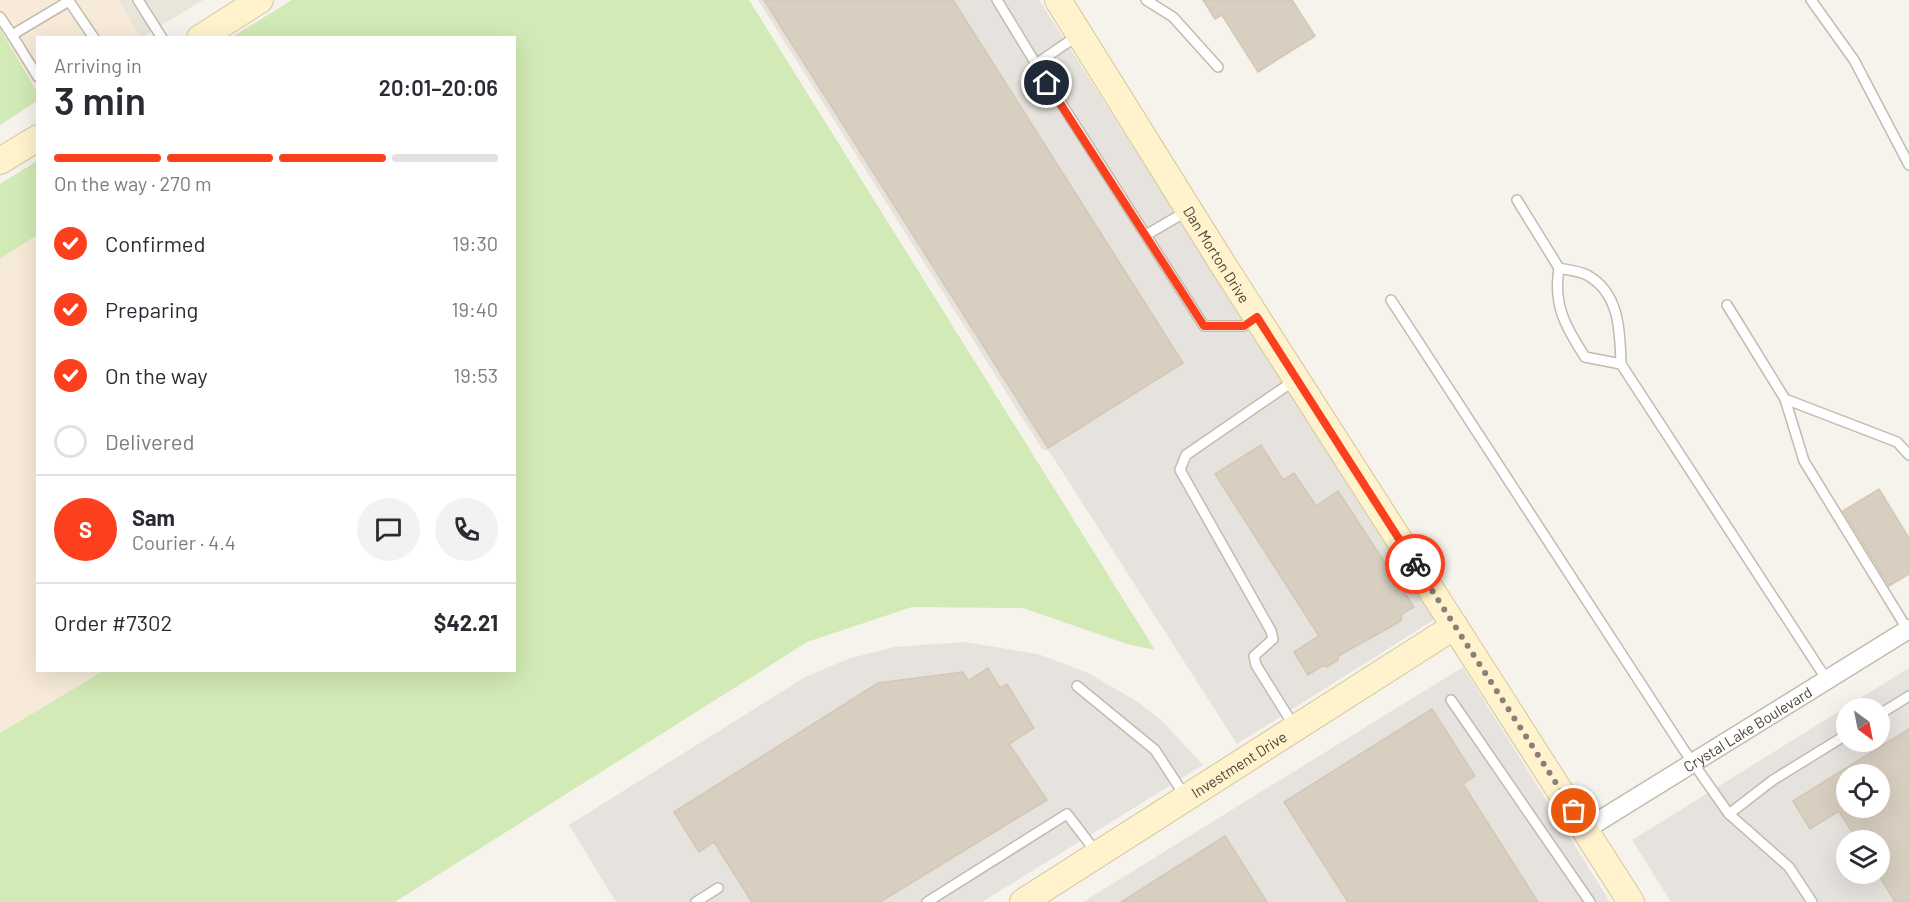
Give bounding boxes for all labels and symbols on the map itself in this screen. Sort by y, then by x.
pin [1021,57,1072,108]
street label: Dan Morton Drive [1180,203,1254,306]
courier [1385,534,1445,594]
street label: Crystal Lake Boulevard [1680,682,1815,776]
north arrow [1836,698,1890,752]
street label: Investment Drive [1188,727,1290,801]
pin [1548,785,1599,836]

